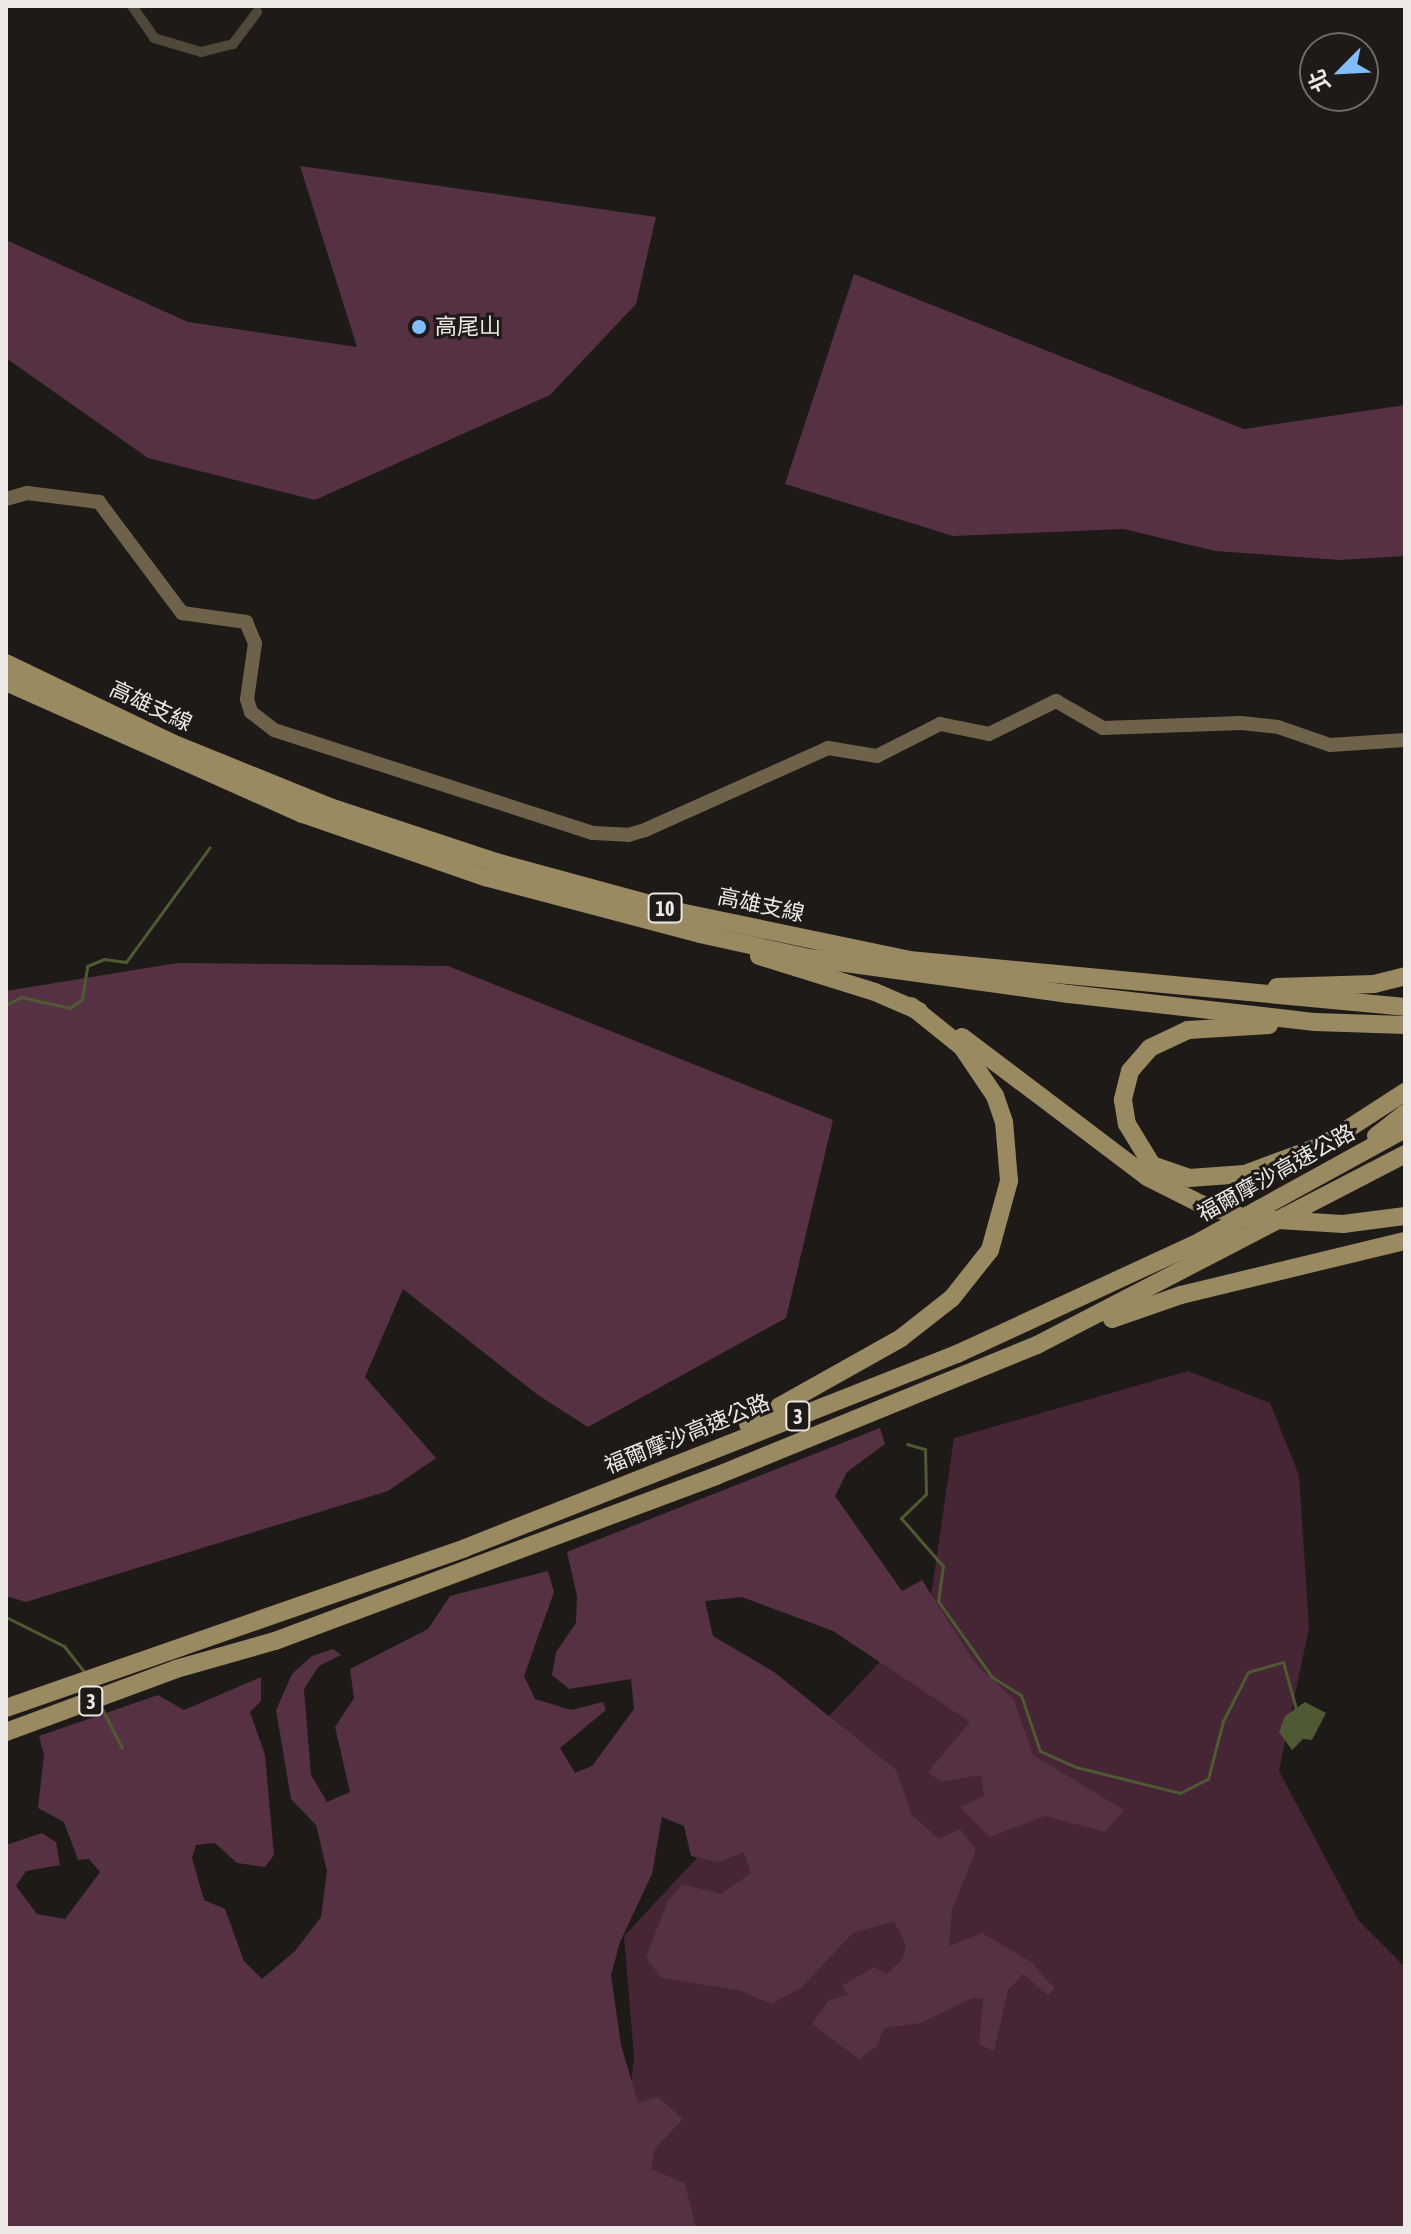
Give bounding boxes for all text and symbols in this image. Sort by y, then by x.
north arrow [1299,32,1379,112]
text: 北 [1303,66,1335,96]
place label: 高尾山 [435,314,501,340]
marker: 高尾山 [410,318,428,336]
street label: 高雄支線 [106,675,196,737]
street label: 高雄支線 [715,883,807,927]
road number: 10 [647,892,683,924]
street label: 福爾摩沙高速公路 [1193,1119,1359,1227]
street label: 福爾摩沙高速公路 [600,1389,774,1479]
road number: 3 [784,1400,812,1432]
road number: 3 [77,1685,105,1717]

